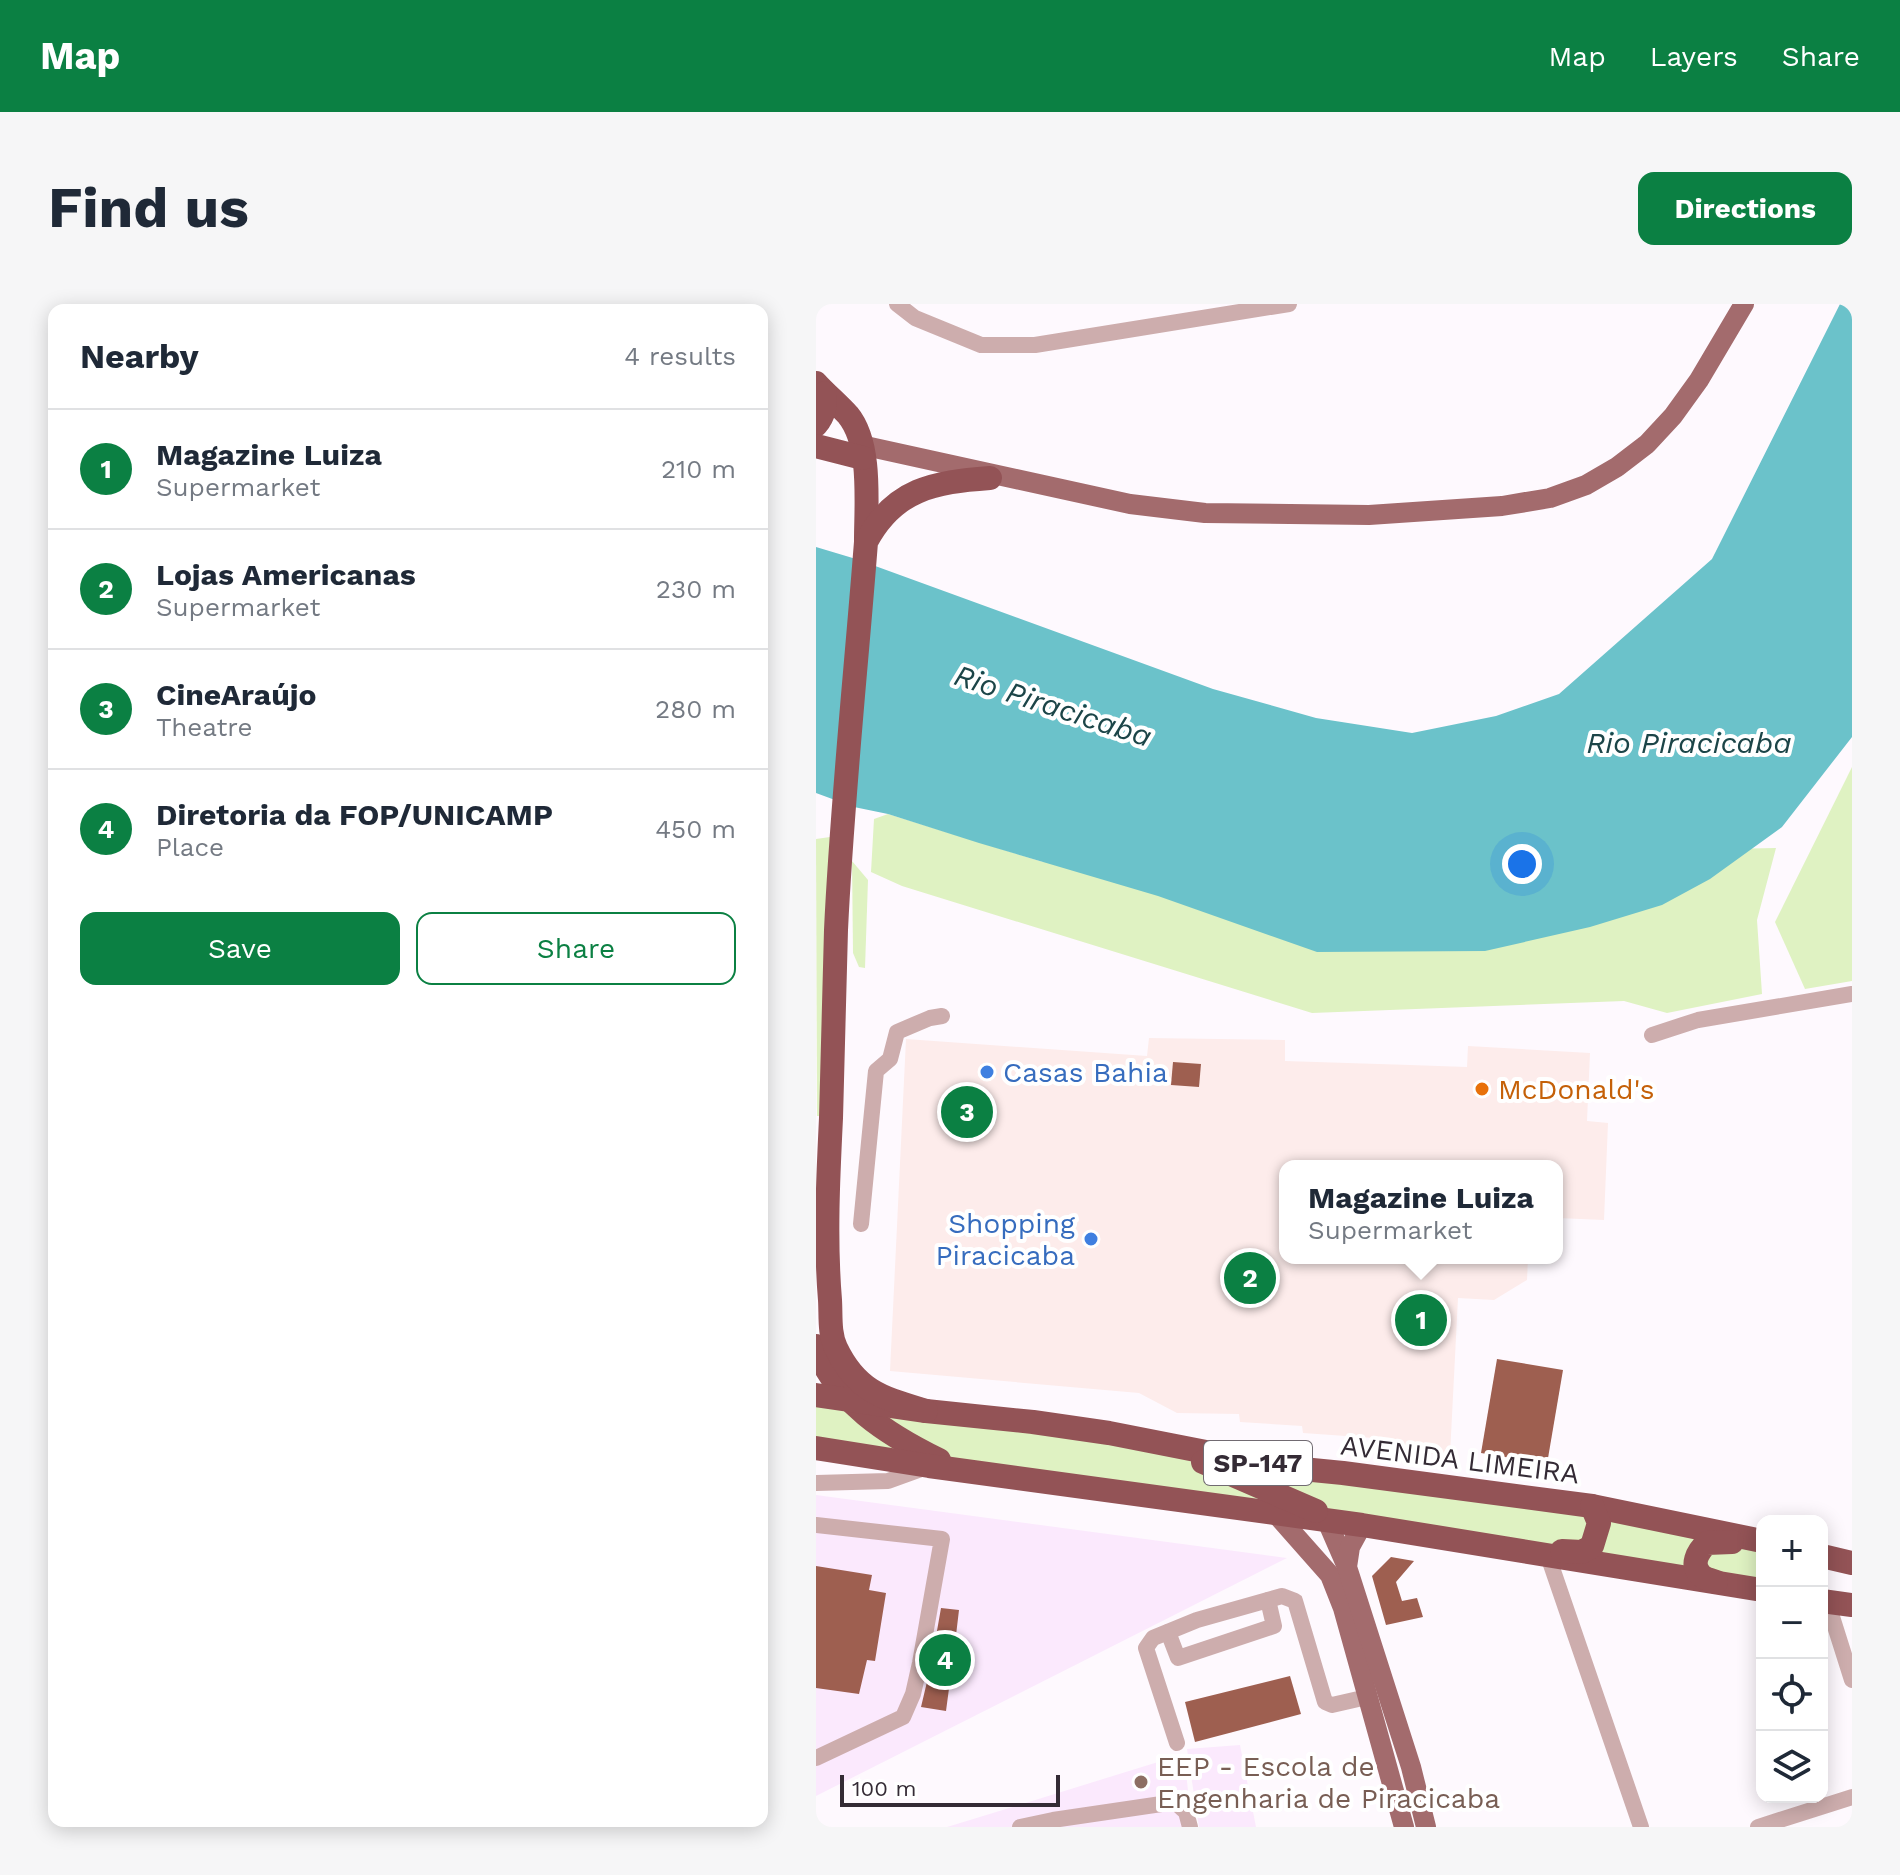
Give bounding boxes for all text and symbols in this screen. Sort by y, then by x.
text: Map [40,34,120,78]
text: Map [1549,40,1606,73]
text: Layers [1650,40,1738,73]
text: Share [1782,40,1860,73]
button: Directions [1638,172,1852,245]
text: Find us [48,175,249,241]
text: Nearby [80,336,199,376]
text: 4 results [624,341,736,371]
text: Magazine Luiza [156,437,382,472]
text: 1 [100,454,112,484]
text: 210 m [661,454,736,484]
text: Supermarket [156,472,320,502]
text: Lojas Americanas [156,557,416,592]
text: 2 [98,574,114,604]
text: 230 m [656,574,736,604]
text: Supermarket [156,592,320,622]
water label: Rio Piracicaba [950,657,1156,754]
text: CineAraújo [156,677,316,712]
text: 3 [98,694,114,724]
text: 280 m [655,694,736,724]
text: Theatre [156,712,253,742]
water label: Rio Piracicaba [1586,725,1792,760]
text: Diretoria da FOP/UNICAMP [156,797,553,832]
text: 4 [98,814,114,844]
text: 450 m [655,814,736,844]
text: Place [156,832,224,862]
your location [1502,844,1542,884]
button: Save [80,912,400,985]
button: Share [416,912,736,985]
place label: Casas Bahia [1003,1056,1168,1089]
marker: Casas Bahia [978,1063,996,1081]
place label: McDonald's [1498,1073,1655,1106]
marker: McDonald's [1473,1080,1491,1098]
pin: 3 [941,1082,993,1142]
popup [1279,1160,1563,1264]
text: Magazine Luiza [1308,1180,1534,1215]
place label: Shopping Piracicaba [936,1207,1075,1272]
text: Supermarket [1308,1215,1472,1245]
marker: Shopping Piracicaba [1082,1230,1100,1248]
pin: 2 [1224,1248,1276,1308]
pin: 1 [1395,1290,1447,1350]
street label: AVENIDA LIMEIRA [1339,1428,1581,1491]
road number: SP-147 [1204,1441,1312,1485]
map controls [1756,1515,1828,1803]
button: + [1756,1515,1828,1587]
button: − [1756,1587,1828,1659]
pin: 4 [919,1630,971,1690]
button: locate [1756,1659,1828,1731]
button: layers [1756,1731,1828,1803]
place label: EEP - Escola de Engenharia de Piracicaba [1157,1750,1500,1815]
scale bar [840,1771,1060,1807]
marker: EEP - Escola de Engenharia de Piracicaba [1132,1773,1150,1791]
text: 100 m [852,1776,916,1801]

